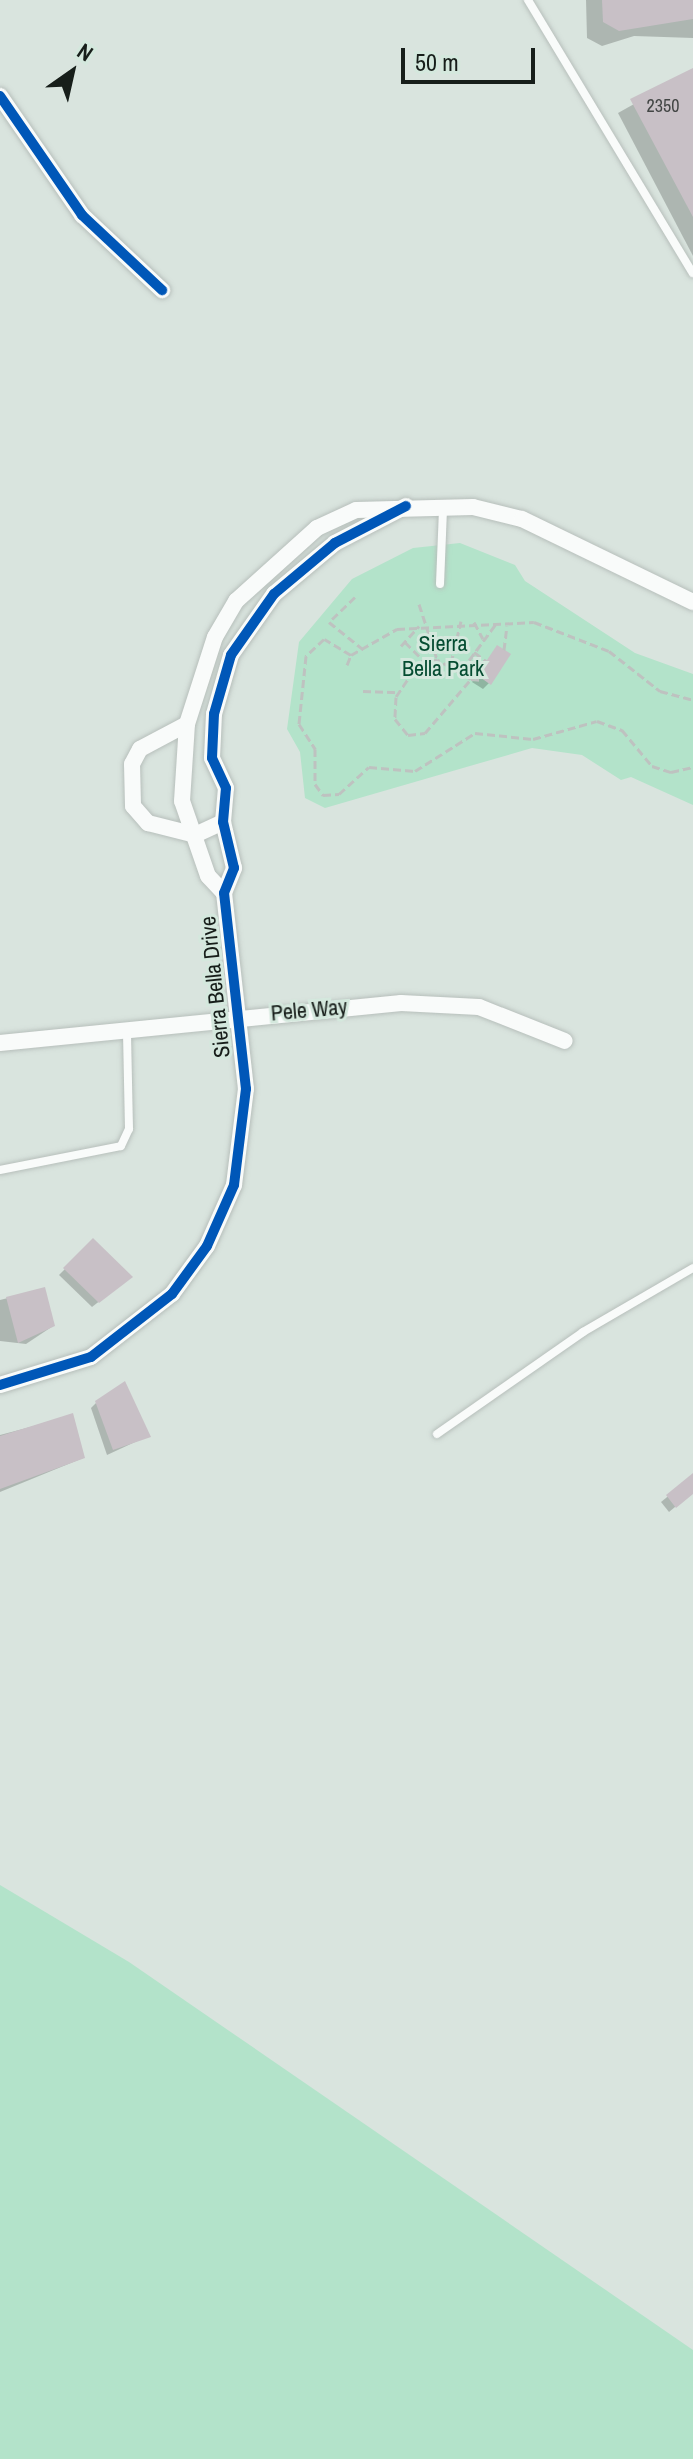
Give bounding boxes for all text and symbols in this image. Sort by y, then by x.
north arrow [32,32,112,112]
scale bar [405,32,539,82]
text: N [72,36,99,68]
text: 50 m [415,46,459,78]
house number: 2350 [647,95,679,117]
park label: Sierra Bella Park [402,630,484,682]
street label: Sierra Bella Drive [194,915,236,1059]
street label: Pele Way [270,994,348,1026]

